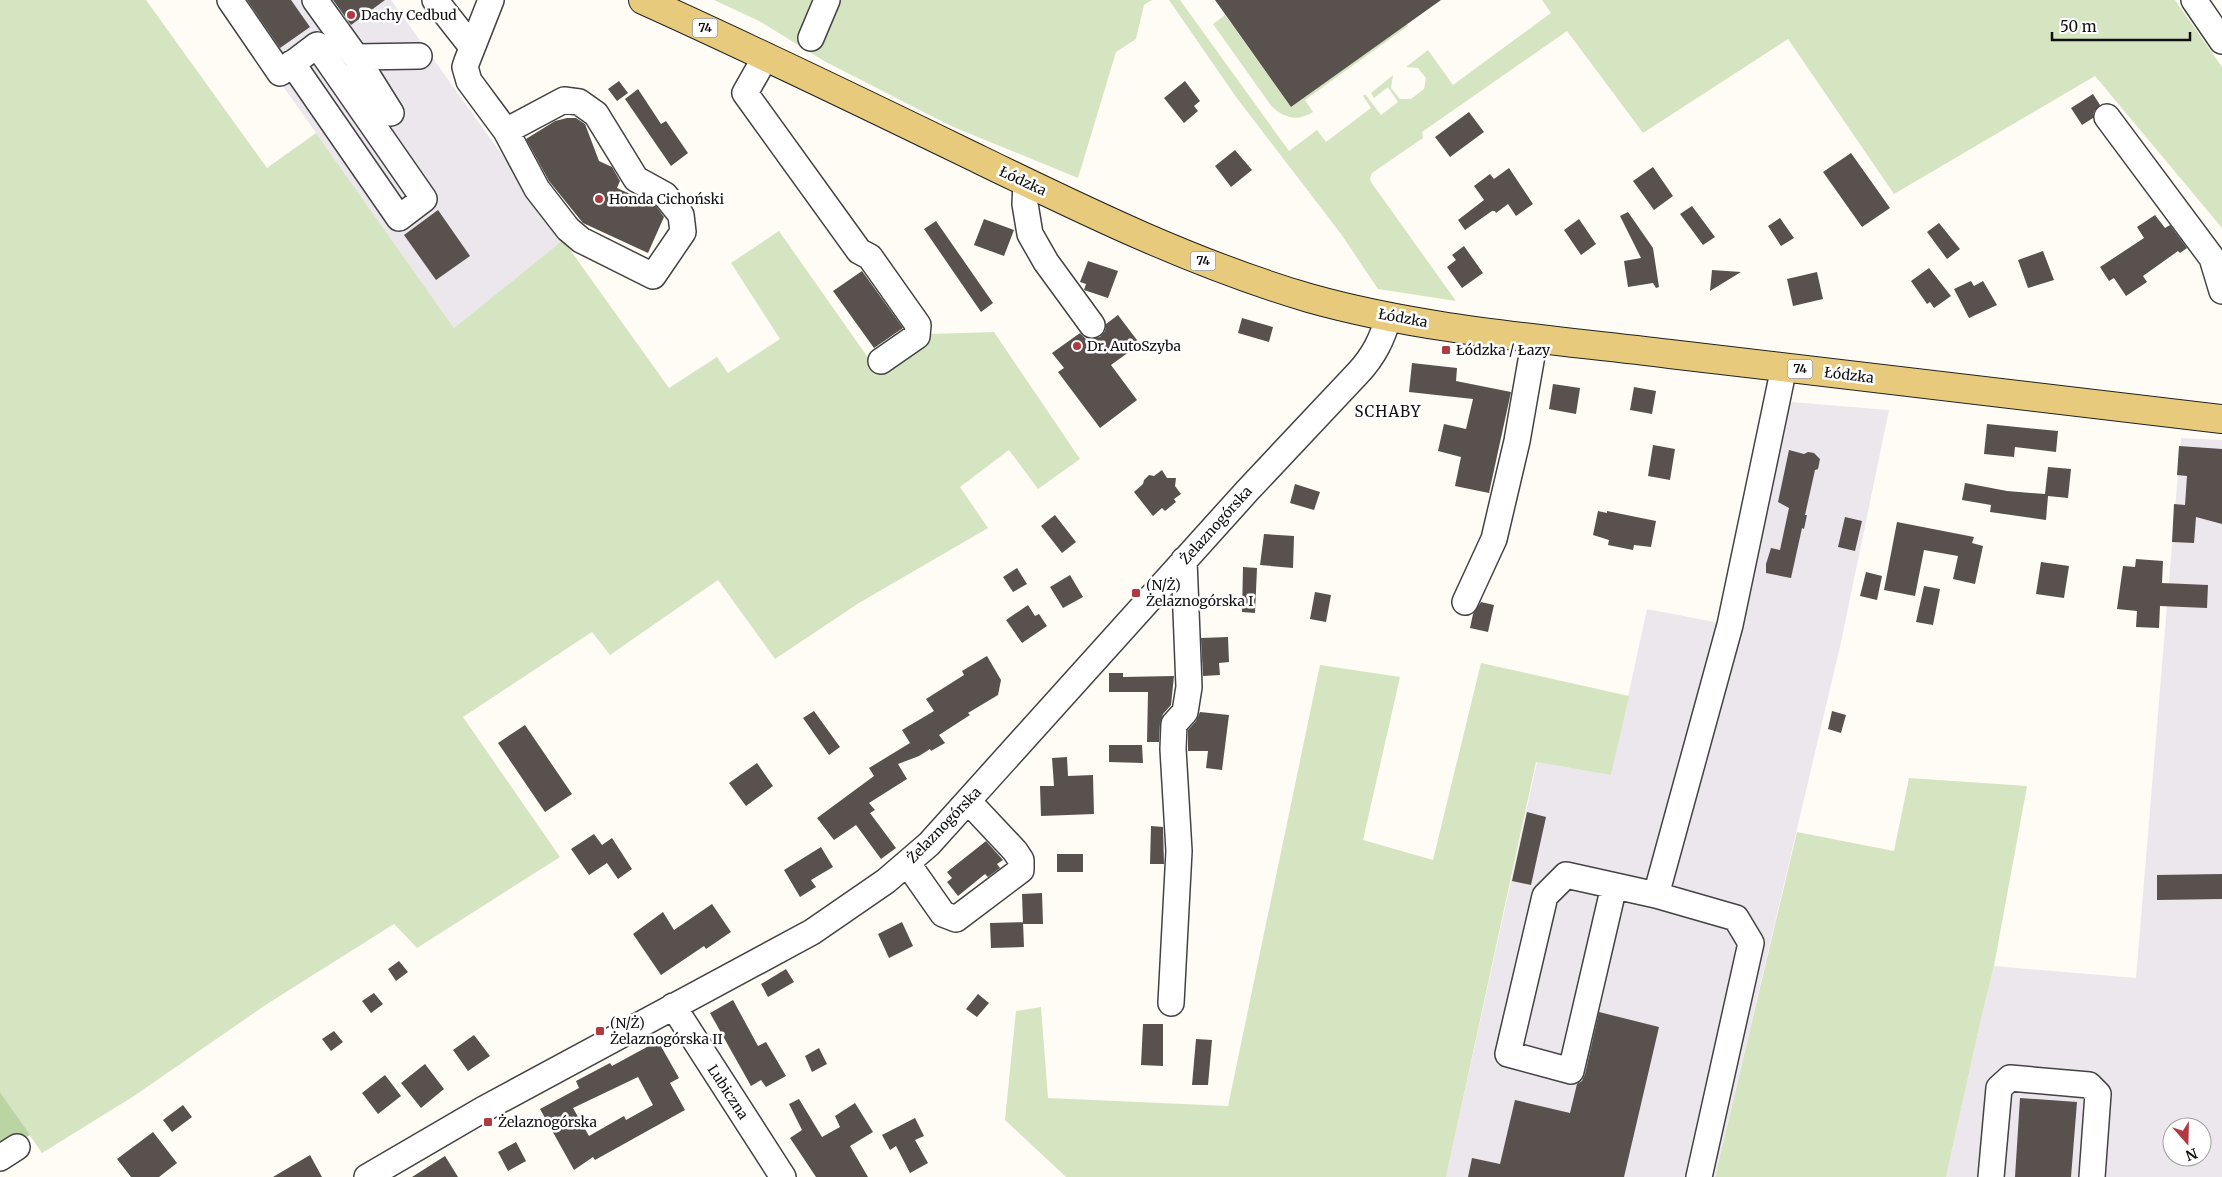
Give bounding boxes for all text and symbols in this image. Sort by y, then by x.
place label: Dachy Cedbud [361,6,457,24]
marker: Dachy Cedbud [345,9,357,21]
scale bar [2052,10,2190,42]
text: 50 m [2060,17,2097,36]
road number: 74 [692,18,718,38]
street label: Łódzka [997,162,1050,200]
place label: Honda Cichoński [609,190,724,208]
marker: Honda Cichoński [593,193,605,205]
road number: 74 [1190,252,1216,270]
street label: Łódzka [1377,305,1430,331]
place label: Dr. AutoSzyba [1087,337,1182,355]
marker: Dr. AutoSzyba [1071,340,1083,352]
place label: Łódzka / Łazy [1456,341,1551,359]
marker: Łódzka / Łazy [1440,344,1452,356]
road number: 74 [1788,359,1812,378]
street label: Łódzka [1823,363,1875,387]
district label: SCHABY [1355,402,1421,421]
street label: Żelaznogórska [1176,482,1256,568]
place label: (N/Ż) Żelaznogórska I [1146,576,1254,610]
marker: (N/Ż) Żelaznogórska I [1130,587,1142,599]
street label: Żelaznogórska [903,783,985,867]
place label: (N/Ż) Żelaznogórska II [610,1014,723,1048]
marker: (N/Ż) Żelaznogórska II [594,1025,606,1037]
street label: Lubiczna [704,1061,753,1123]
place label: Żelaznogórska [498,1113,598,1131]
marker: Żelaznogórska [482,1116,494,1128]
north arrow [2162,1117,2212,1167]
text: N [2183,1144,2200,1165]

